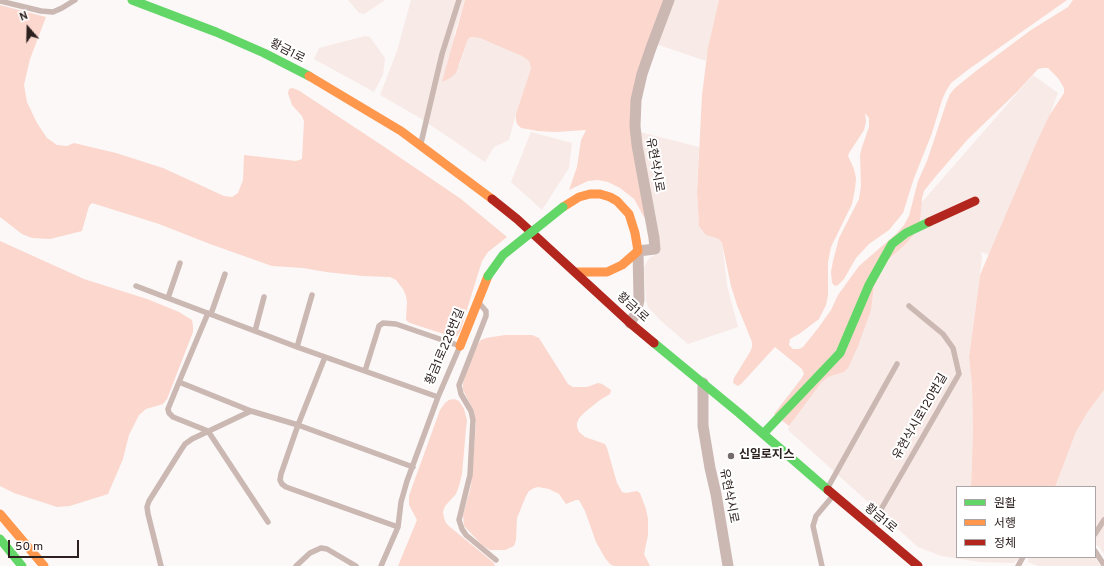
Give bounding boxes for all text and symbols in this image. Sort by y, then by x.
north arrow [8,8,48,48]
text: N [18,9,30,25]
street label: 황금1로 [267,37,307,67]
street label: 유현삭시로 [642,137,666,193]
street label: 황금1로 [613,290,651,326]
street label: 황금1로228번길 [423,307,469,387]
street label: 유현삭시로120번길 [891,371,951,463]
place label: 신일로지스 [739,449,794,463]
marker: 신일로지스 [726,451,736,461]
street label: 유현삭시로 [716,468,740,524]
legend [956,486,1096,558]
text: 원활 [994,496,1016,512]
street label: 황금1로 [861,501,899,537]
text: 서행 [994,516,1016,532]
scale bar [10,532,81,558]
text: 정체 [994,536,1016,552]
text: 50 m [15,539,43,555]

